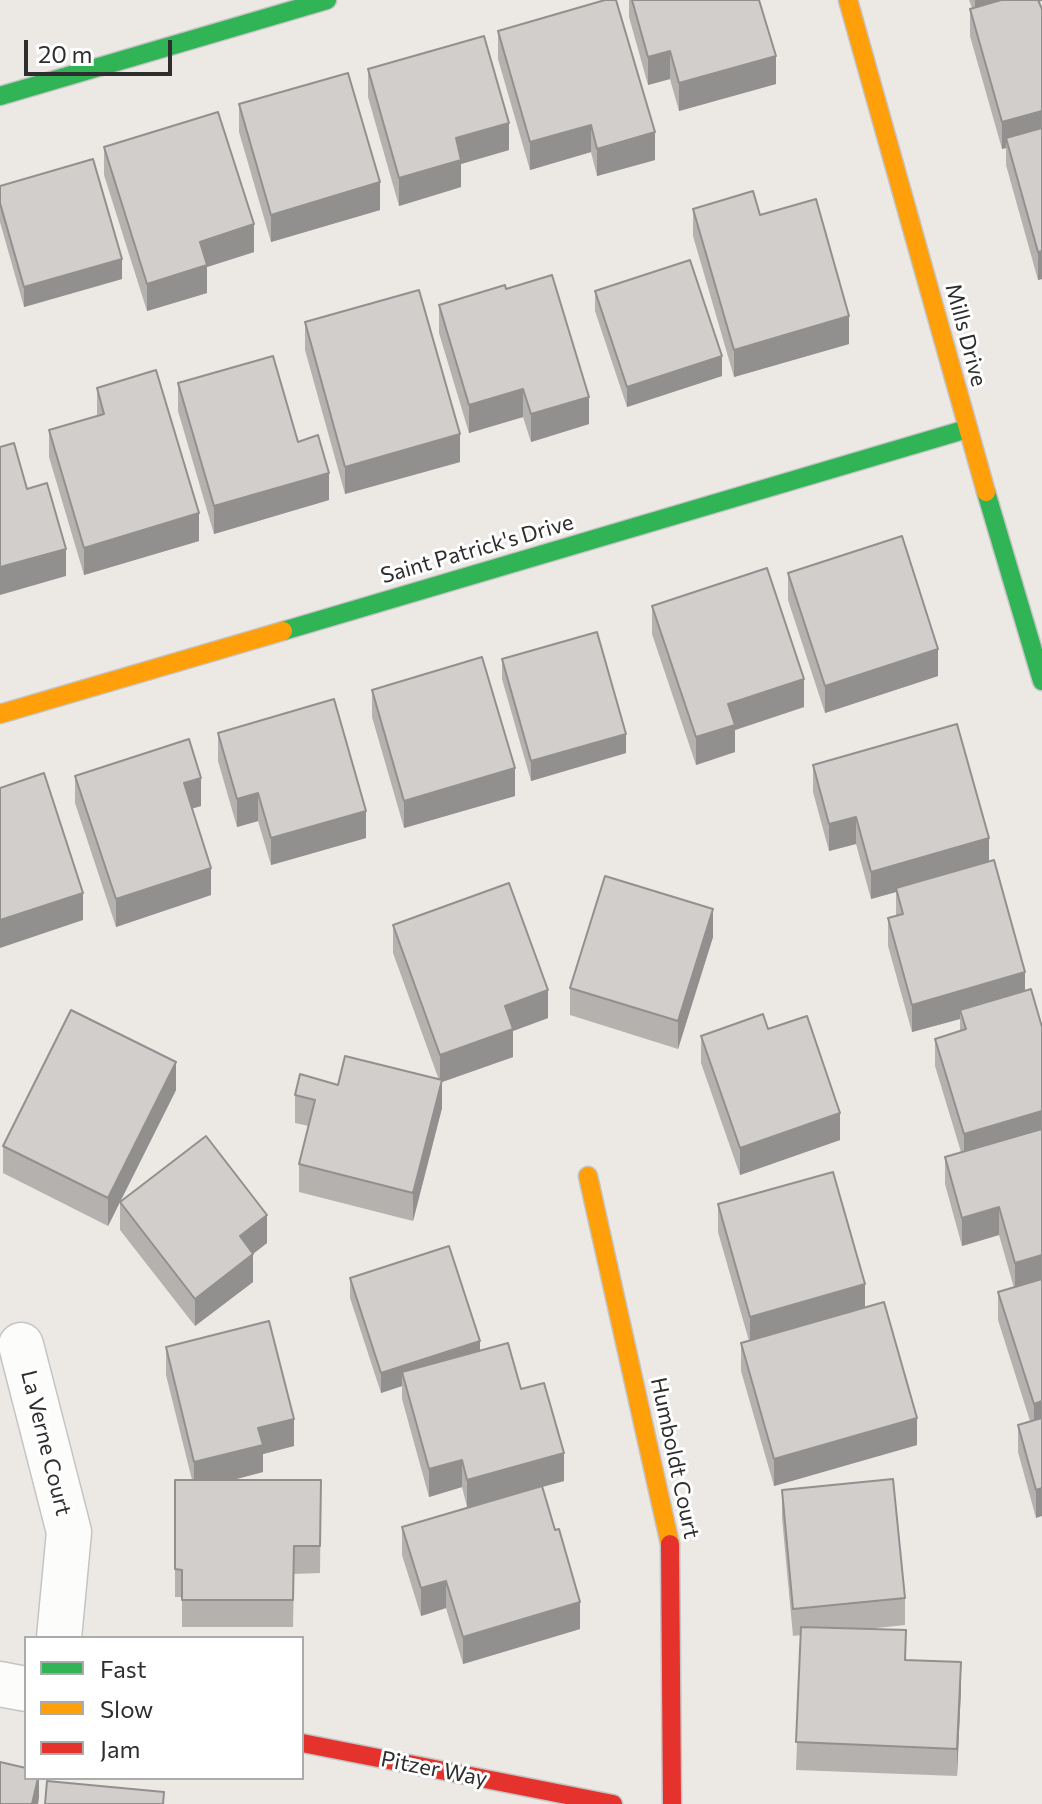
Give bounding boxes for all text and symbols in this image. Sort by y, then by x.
scale bar [28,24,176,74]
text: 20 m [38,39,92,68]
street label: Mills Drive [940,281,992,389]
street label: Saint Patrick's Drive [378,509,576,589]
street label: La Verne Court [15,1368,77,1518]
street label: Humboldt Court [645,1375,705,1541]
legend [24,1636,304,1780]
text: Fast [100,1654,147,1683]
text: Slow [100,1694,153,1723]
text: Jam [100,1734,140,1763]
street label: Pitzer Way [379,1746,489,1792]

